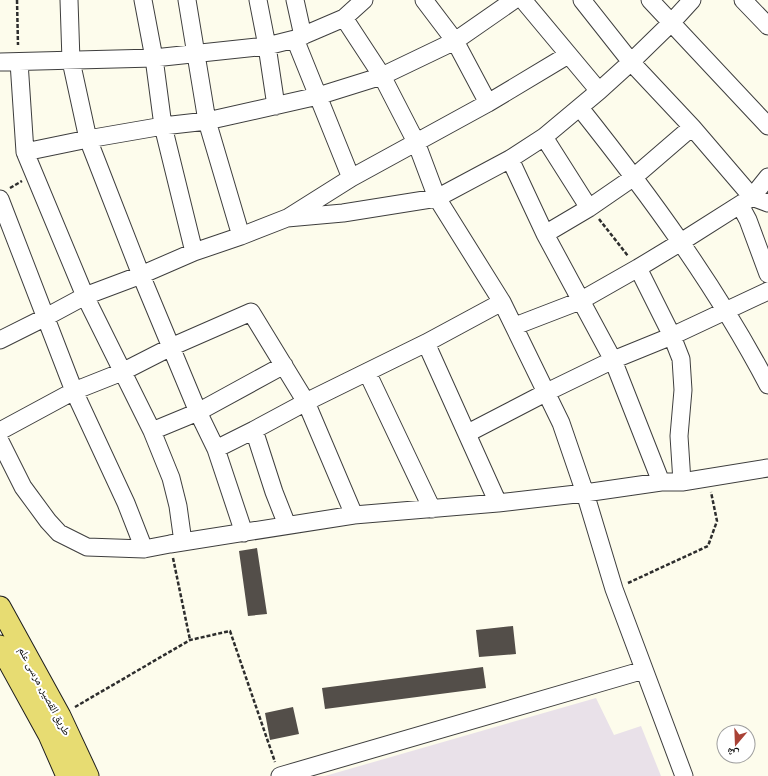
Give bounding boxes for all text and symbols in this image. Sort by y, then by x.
street label: طريق القصير, مرسى علم [15,645,73,738]
north arrow [716,724,756,764]
text: ش [725,744,741,761]

